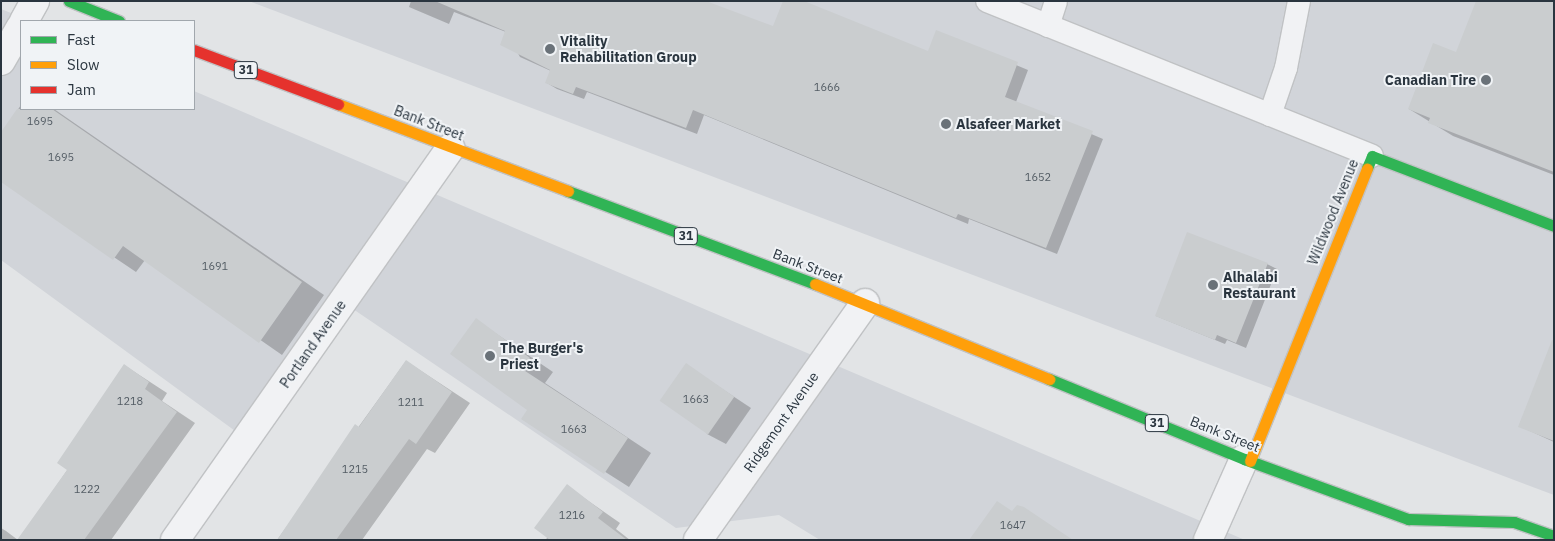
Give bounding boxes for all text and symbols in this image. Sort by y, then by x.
legend [20,20,195,110]
text: Fast [67,30,95,49]
place label: Vitality Rehabilitation Group [560,33,697,65]
marker: Vitality Rehabilitation Group [544,43,556,55]
text: Slow [67,55,100,74]
road number: 31 [234,60,258,80]
place label: Canadian Tire [1385,72,1476,88]
marker: Canadian Tire [1480,74,1492,86]
text: Jam [67,80,96,99]
house number: 1666 [814,80,840,94]
street label: Bank Street [392,102,466,144]
house number: 1695 [27,114,53,128]
place label: Alsafeer Market [956,116,1061,132]
marker: Alsafeer Market [940,118,952,130]
house number: 1695 [48,150,74,164]
street label: Wildwood Avenue [1304,157,1362,267]
house number: 1652 [1025,170,1051,184]
road number: 31 [674,227,698,246]
street label: Bank Street [771,245,845,287]
house number: 1691 [202,259,228,273]
place label: Alhalabi Restaurant [1223,269,1296,302]
marker: Alhalabi Restaurant [1207,279,1219,291]
street label: Portland Avenue [276,297,350,391]
place label: The Burger's Priest [500,340,583,372]
marker: The Burger's Priest [484,350,496,362]
street label: Ridgemont Avenue [740,369,822,475]
house number: 1663 [683,392,709,406]
house number: 1218 [117,394,143,408]
house number: 1211 [398,395,424,409]
street label: Bank Street [1188,412,1262,456]
road number: 31 [1144,413,1170,432]
house number: 1663 [561,422,587,436]
house number: 1215 [342,462,368,476]
house number: 1222 [74,482,100,496]
house number: 1216 [559,508,585,522]
house number: 1647 [1000,518,1026,532]

